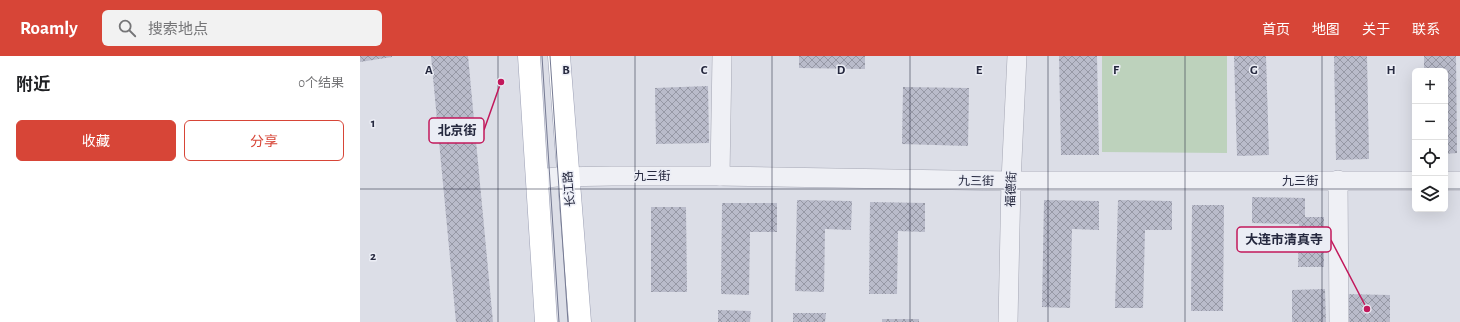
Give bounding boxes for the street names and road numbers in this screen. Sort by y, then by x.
street label: 九三街 [634,169,670,182]
street label: 长江路 [560,171,577,208]
street label: 福德街 [1003,171,1018,207]
street label: 九三街 [958,174,994,187]
street label: 九三街 [1282,174,1318,187]

